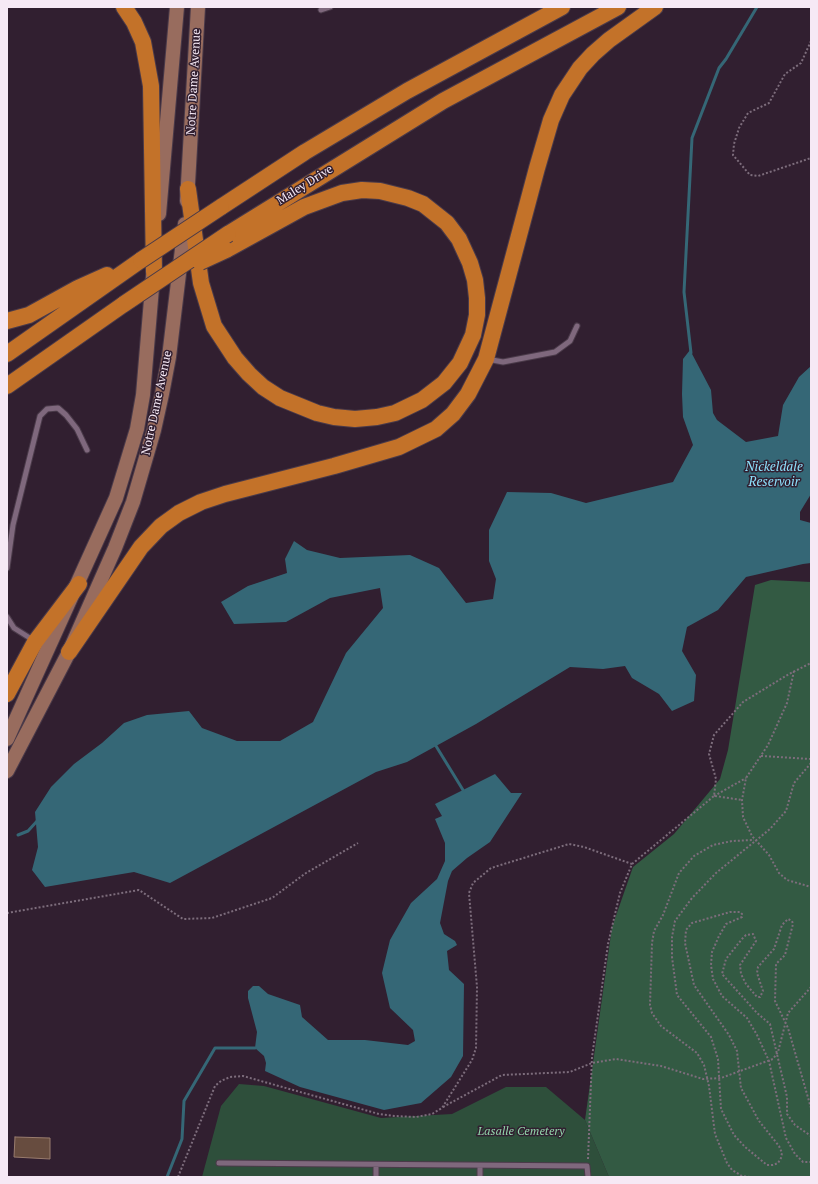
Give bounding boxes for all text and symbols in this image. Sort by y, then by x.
street label: Notre Dame Avenue [184,28,204,136]
street label: Maley Drive [274,162,336,208]
street label: Notre Dame Avenue [139,349,175,457]
water label: Nickeldale Reservoir [745,459,803,490]
park label: Lasalle Cemetery [478,1125,564,1139]

